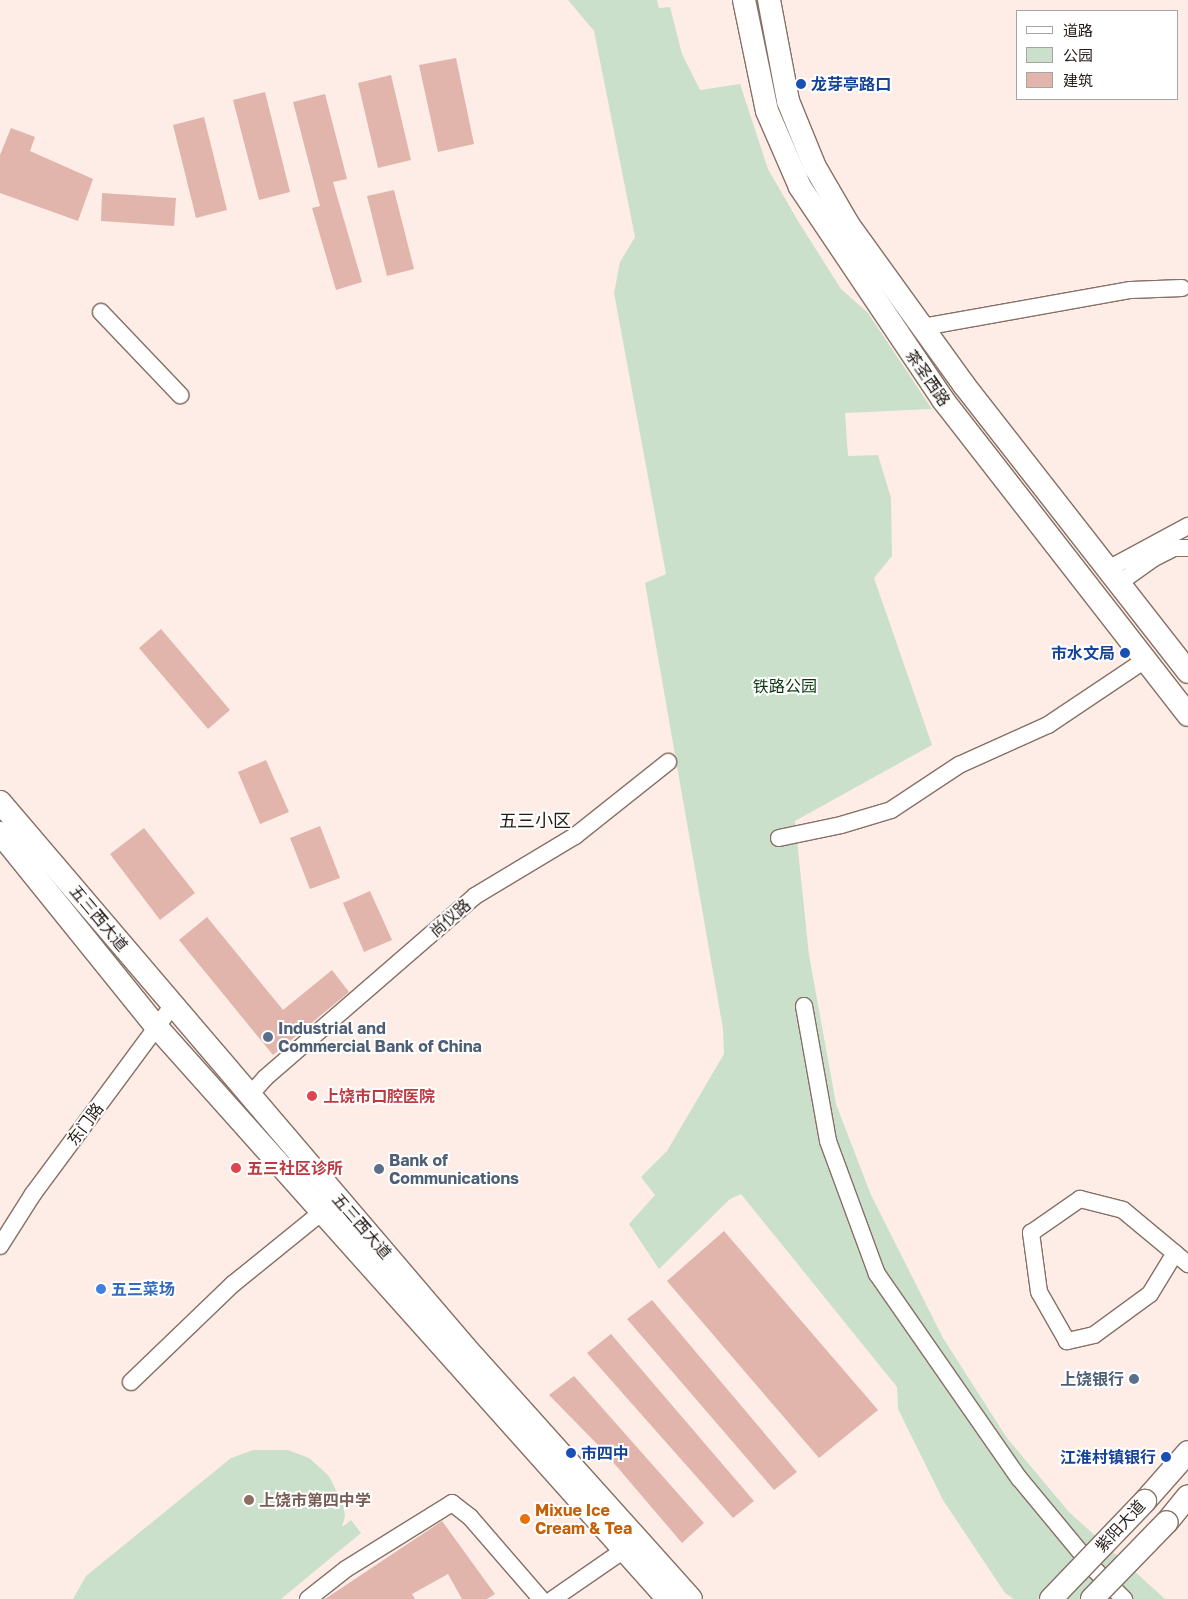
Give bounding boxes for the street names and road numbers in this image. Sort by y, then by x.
street label: 茶圣西路 [902,346,954,410]
street label: 五三西大道 [66,881,132,955]
street label: 尚仪路 [426,895,474,941]
street label: 东门路 [63,1099,107,1149]
street label: 五三西大道 [329,1190,395,1262]
street label: 紫阳大道 [1091,1496,1149,1556]

